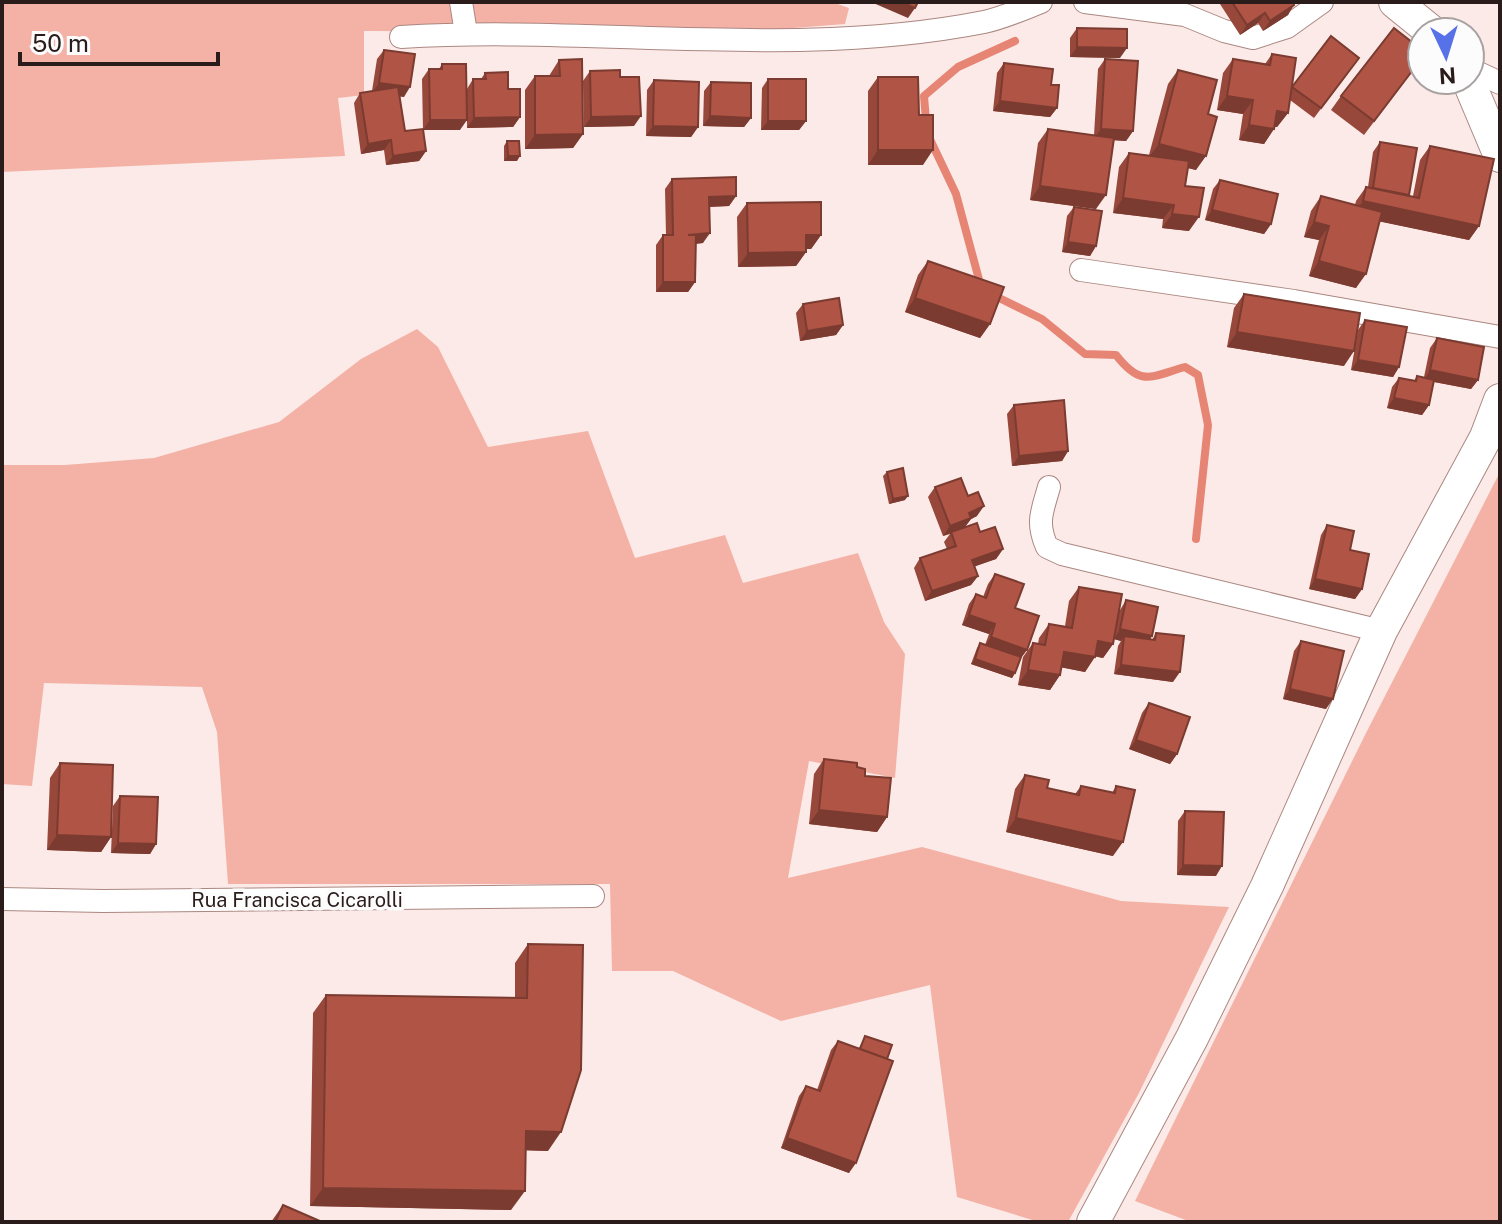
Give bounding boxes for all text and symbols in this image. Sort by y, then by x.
scale bar [20,16,218,66]
north arrow [1406,16,1486,96]
text: 50 m [32,29,89,57]
text: N [1438,62,1457,90]
street label: Rua Francisca Cicarolli [191,888,403,912]

